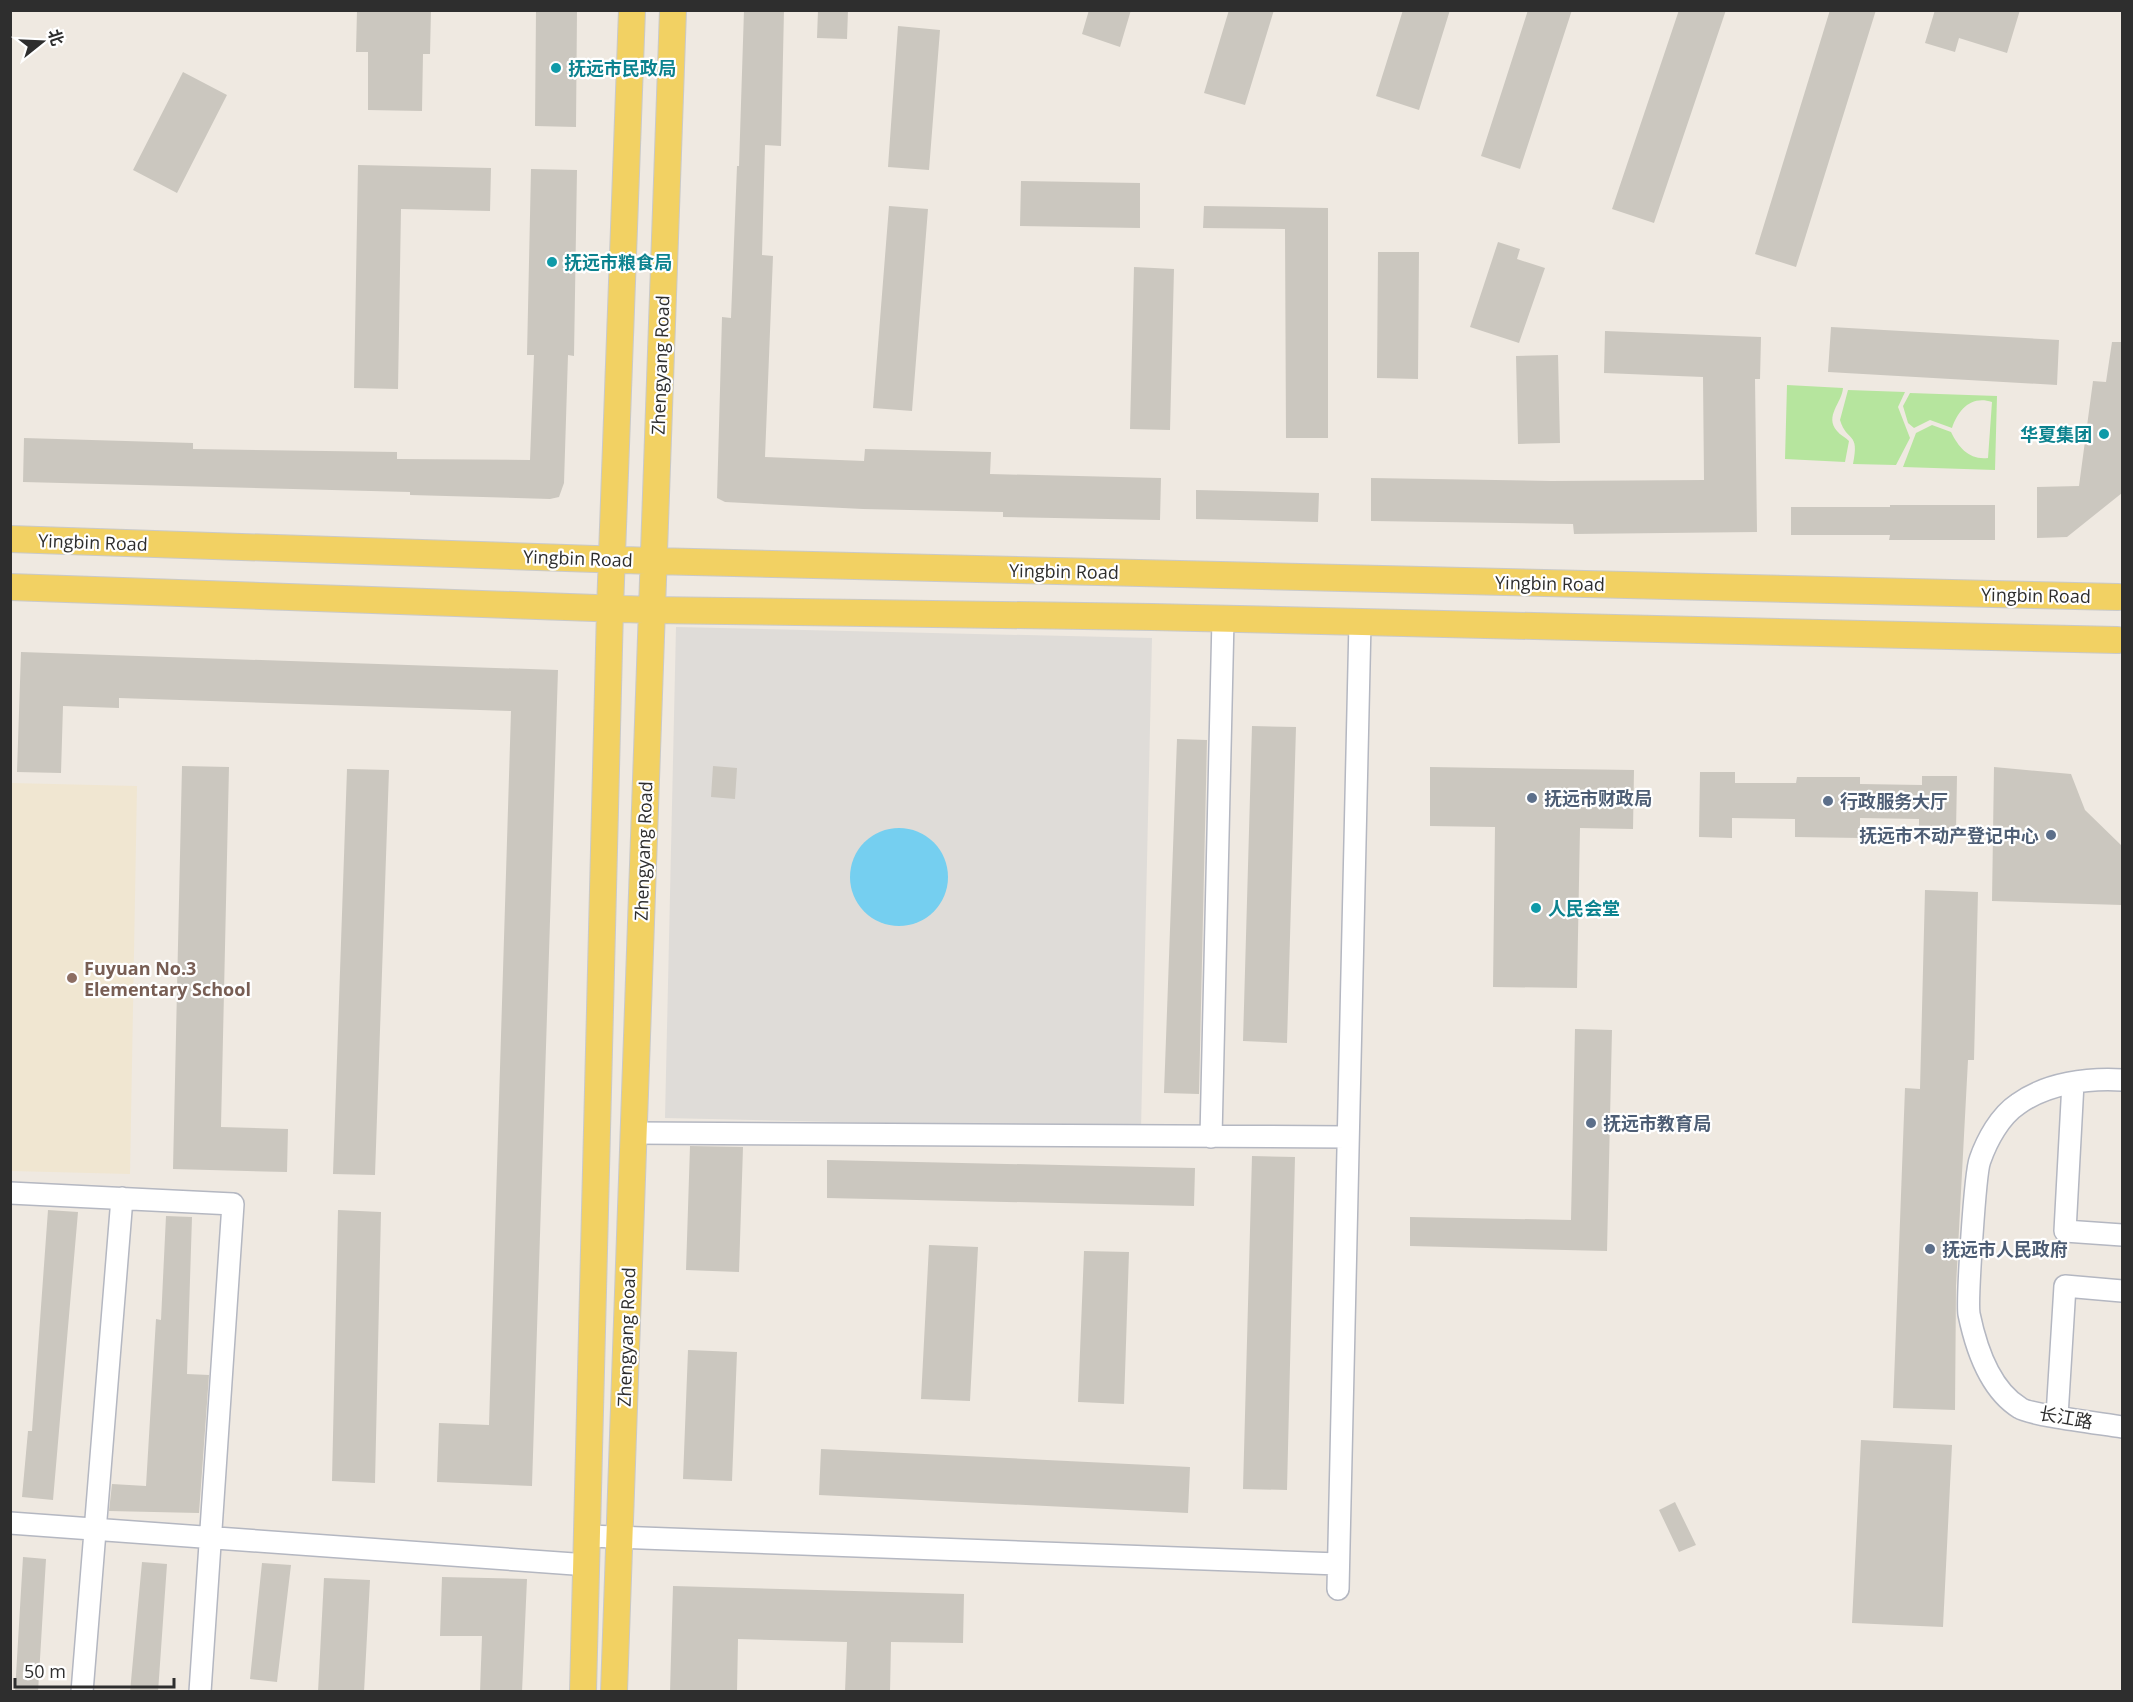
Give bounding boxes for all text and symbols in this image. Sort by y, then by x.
north arrow [12,12,72,72]
text: 北 [43,26,69,48]
place label: 抚远市民政局 [568,56,676,80]
marker: 抚远市民政局 [549,61,563,75]
place label: 抚远市粮食局 [564,250,672,274]
marker: 抚远市粮食局 [545,255,559,269]
street label: Zhengyang Road [646,295,674,435]
place label: 华夏集团 [2020,422,2092,446]
marker: 华夏集团 [2097,427,2111,441]
street label: Yingbin Road [38,528,148,556]
street label: Yingbin Road [523,544,633,572]
street label: Yingbin Road [1009,558,1119,584]
street label: Yingbin Road [1495,570,1605,596]
street label: Yingbin Road [1981,582,2091,608]
street label: Zhengyang Road [629,781,657,921]
place label: 抚远市财政局 [1544,786,1652,810]
place label: 行政服务大厅 [1840,789,1948,813]
marker: 抚远市财政局 [1525,791,1539,805]
marker: 行政服务大厅 [1821,794,1835,808]
place label: 抚远市不动产登记中心 [1859,823,2039,847]
marker: 抚远市不动产登记中心 [2044,828,2058,842]
place label: 人民会堂 [1548,896,1620,920]
marker: 人民会堂 [1529,901,1543,915]
place label: Fuyuan No.3 Elementary School [84,956,251,1001]
marker: Fuyuan No.3 Elementary School [65,971,79,985]
place label: 抚远市教育局 [1603,1111,1711,1135]
marker: 抚远市教育局 [1584,1116,1598,1130]
place label: 抚远市人民政府 [1942,1237,2068,1261]
marker: 抚远市人民政府 [1923,1242,1937,1256]
street label: Zhengyang Road [612,1267,640,1407]
street label: 长江路 [2037,1400,2095,1434]
scale bar [15,1651,174,1689]
text: 50 m [24,1659,66,1683]

